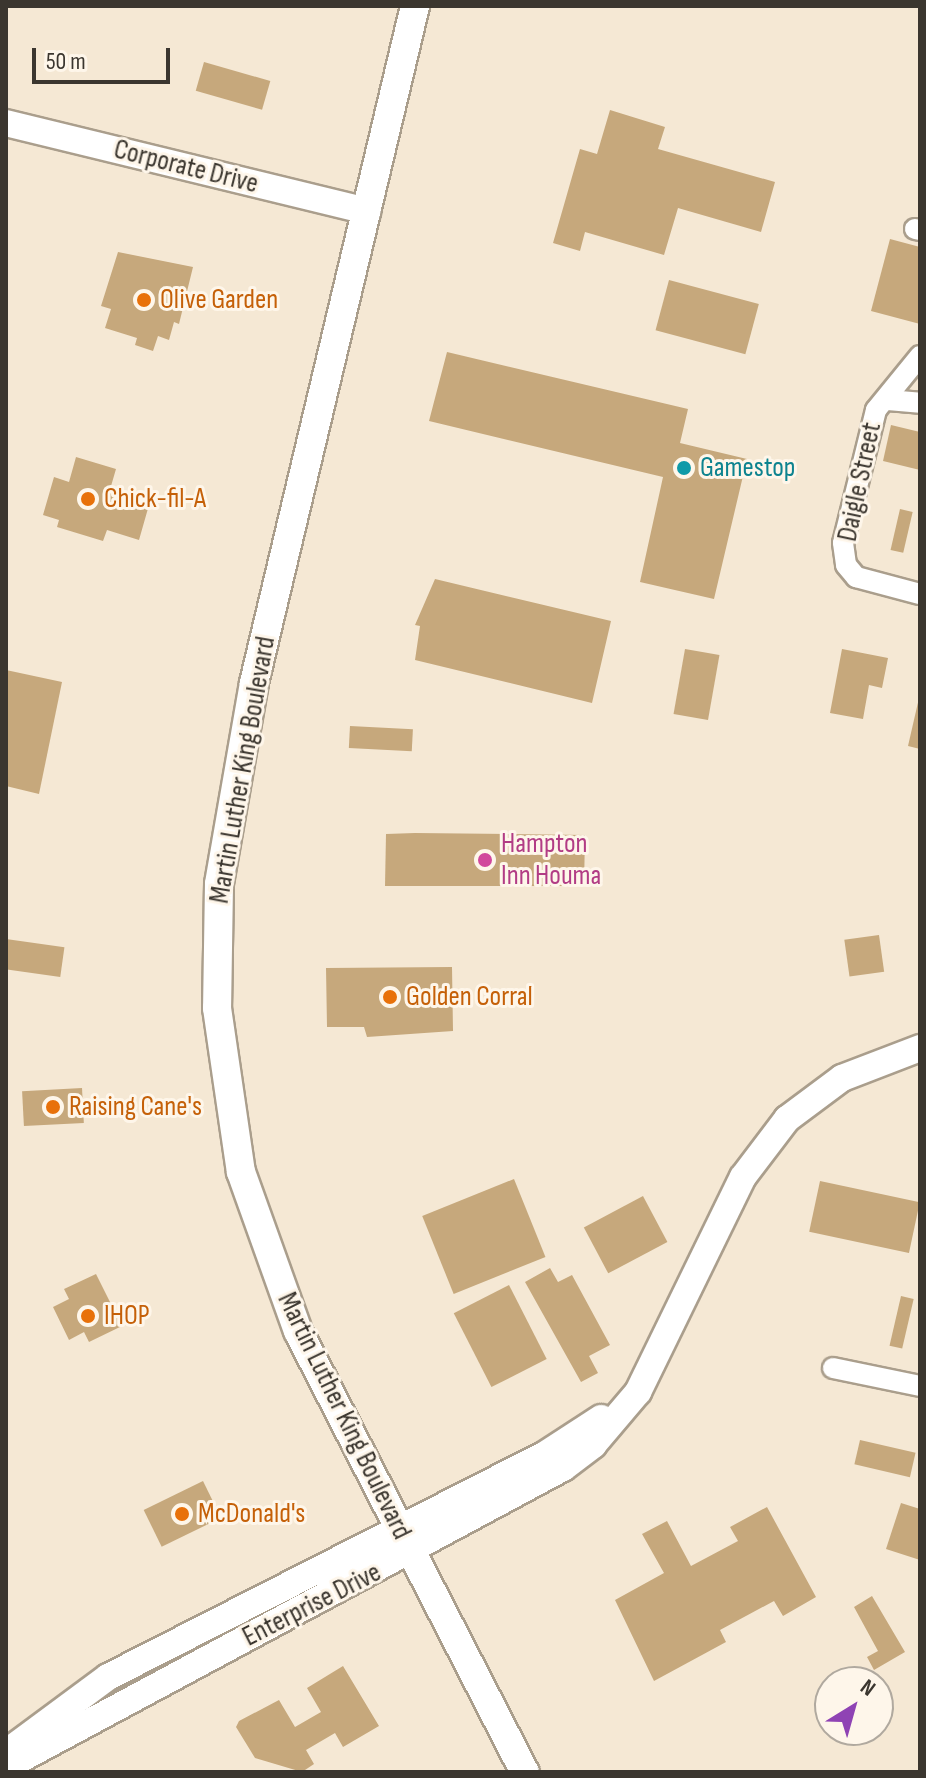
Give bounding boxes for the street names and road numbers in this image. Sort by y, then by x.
street label: Corporate Drive [110,133,262,201]
street label: Daigle Street [831,419,889,545]
street label: Martin Luther King Boulevard [203,634,283,906]
street label: Martin Luther King Boulevard [270,1287,418,1545]
street label: Enterprise Drive [237,1556,387,1654]

